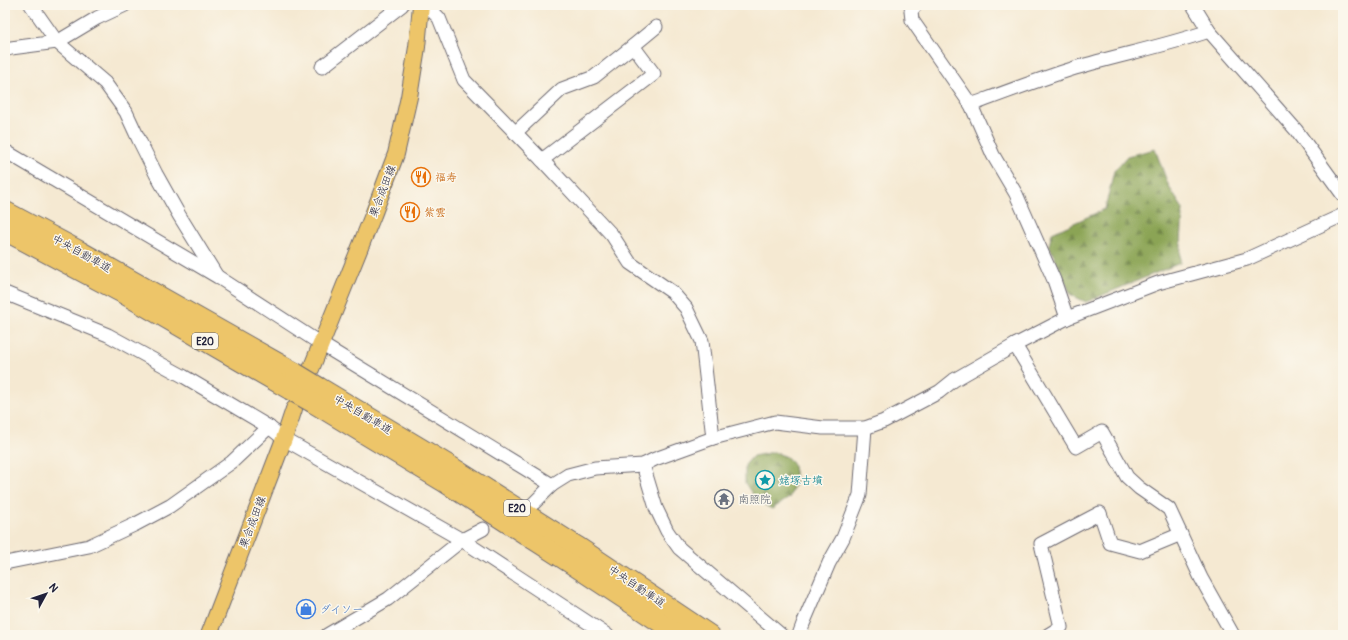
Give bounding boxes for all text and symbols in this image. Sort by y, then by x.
street label: 栗合成田線 [367,163,398,219]
restaurant icon: 福寿 [410,166,432,188]
place label: 福寿 [435,171,457,184]
restaurant icon: 紫雲 [399,201,421,223]
place label: 紫雲 [424,206,446,219]
street label: 中央自動車道 [50,232,114,275]
road number: E20 [192,333,218,349]
street label: 中央自動車道 [331,392,394,437]
place icon: 姥塚古墳 [754,469,776,491]
place label: 姥塚古墳 [779,474,823,487]
temple icon: 南照院 [713,488,735,510]
place label: 南照院 [738,493,771,506]
street label: 栗合成田線 [237,494,268,550]
road number: E20 [504,500,530,516]
street label: 中央自動車道 [606,563,668,610]
north arrow [26,574,66,614]
text: N [46,581,61,595]
shop icon: ダイソー [295,598,317,620]
place label: ダイソー [320,603,363,616]

